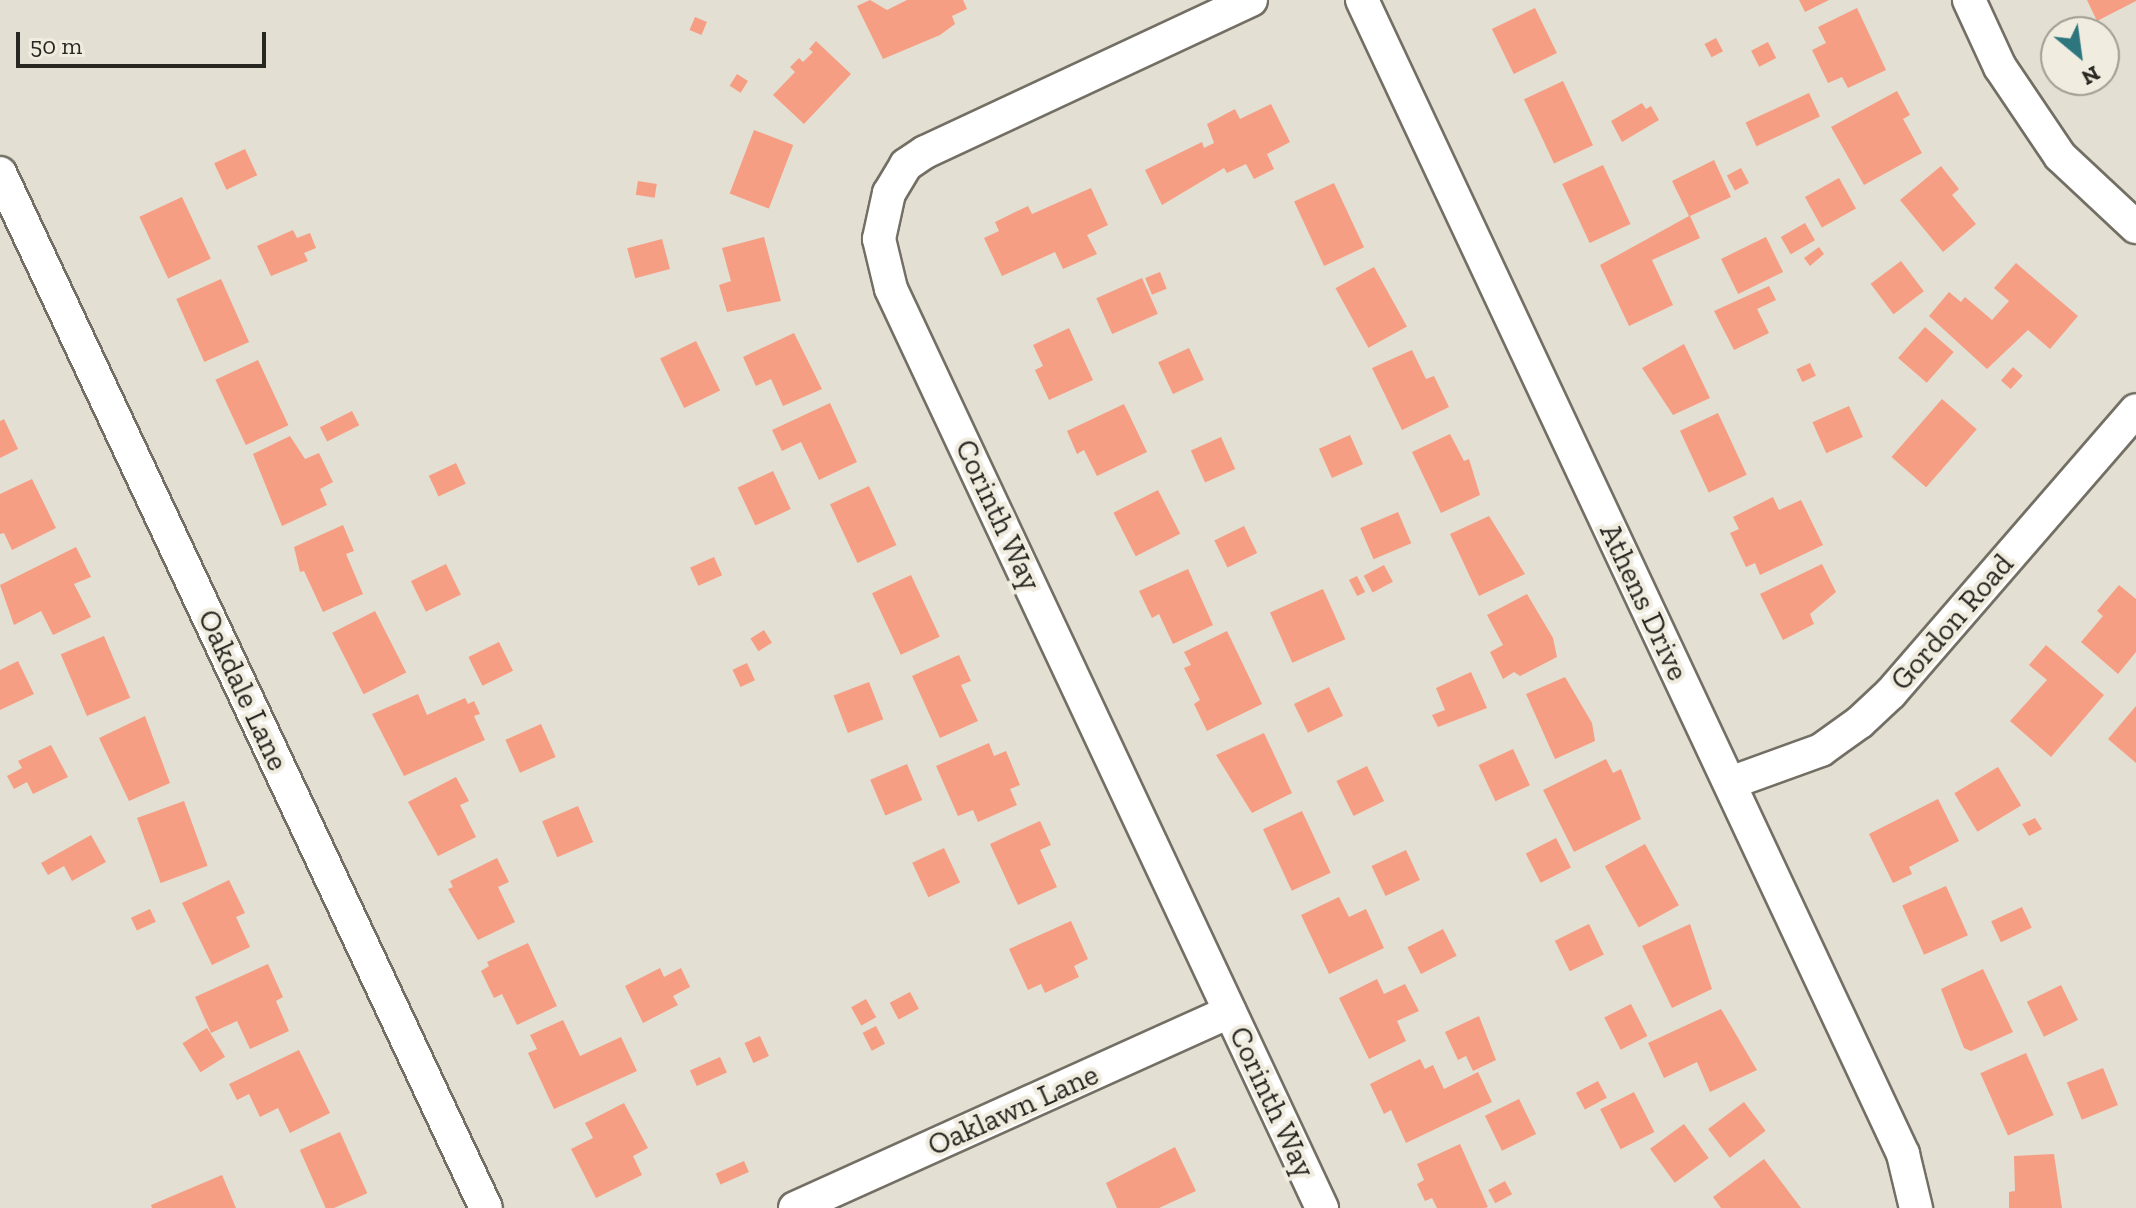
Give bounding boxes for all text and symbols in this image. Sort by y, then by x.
scale bar [20,16,270,66]
north arrow [2040,16,2120,96]
text: 50 m [30,31,82,60]
text: N [2077,60,2105,92]
street label: Corinth Way [947,433,1049,597]
street label: Athens Drive [1592,518,1696,686]
street label: Gordon Road [1883,546,2021,698]
street label: Oakdale Lane [190,604,296,776]
street label: Corinth Way [1221,1020,1323,1184]
street label: Oaklawn Lane [922,1056,1104,1164]

